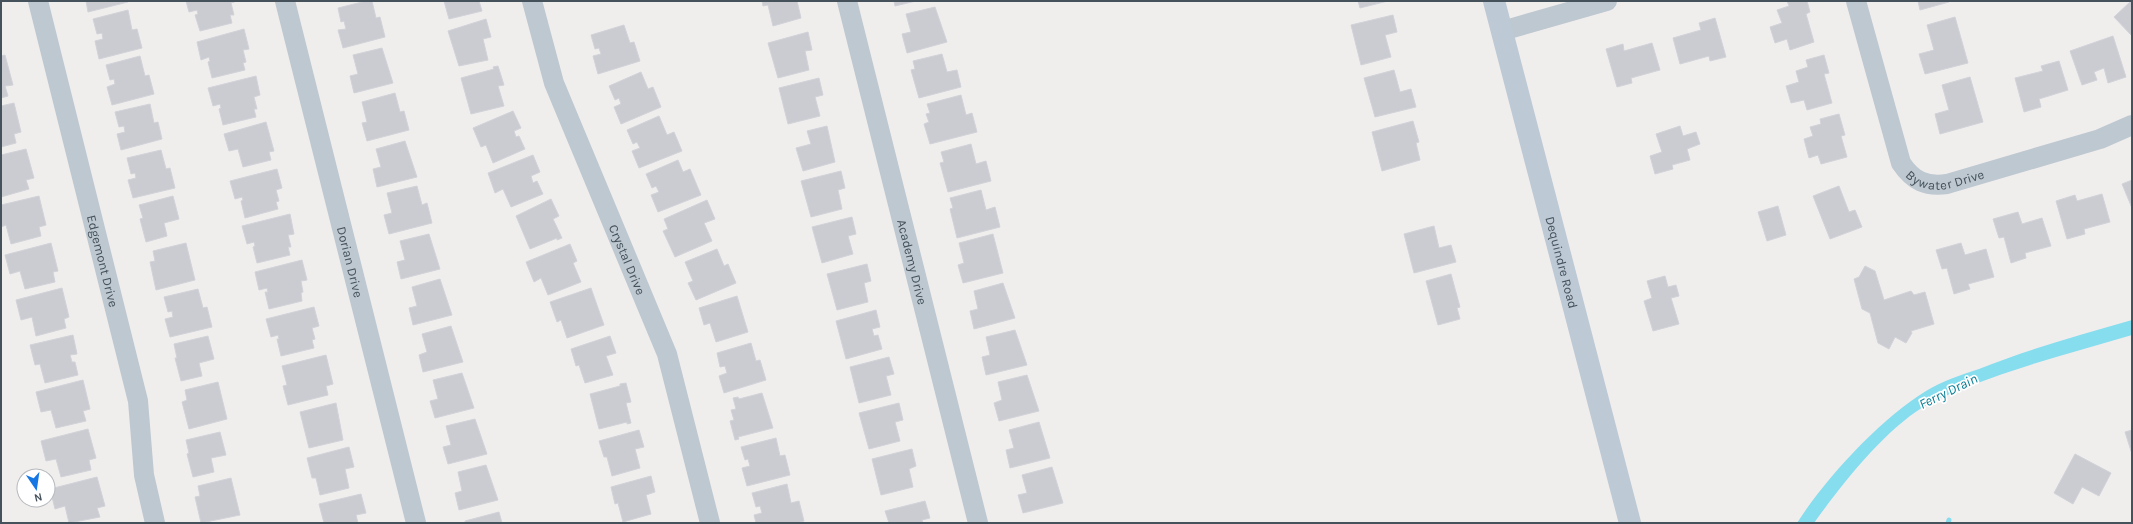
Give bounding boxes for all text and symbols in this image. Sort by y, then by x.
street label: Bywater Drive [1903,166,1986,193]
street label: Edgemont Drive [84,213,121,309]
street label: Dequindre Road [1542,215,1581,310]
street label: Academy Drive [894,218,930,307]
street label: Crystal Drive [606,222,649,297]
street label: Dorian Drive [334,225,366,299]
water label: Ferry Drain [1916,370,1980,413]
north arrow [16,468,56,508]
text: N [33,490,43,504]

